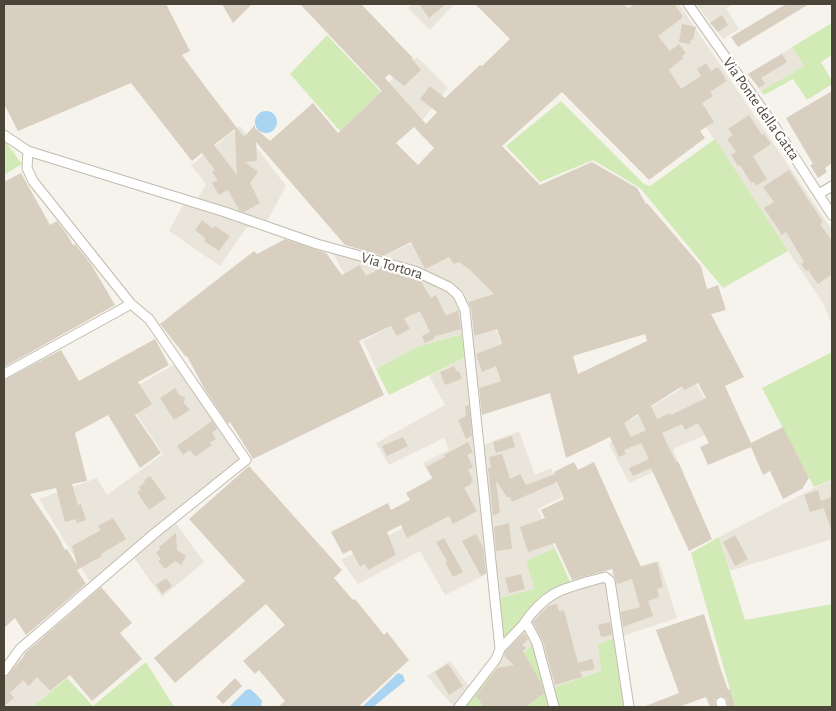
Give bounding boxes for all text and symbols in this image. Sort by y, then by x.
street label: Via Ponte della Gatta [719,54,803,164]
street label: Via Tortora [359,249,425,283]

